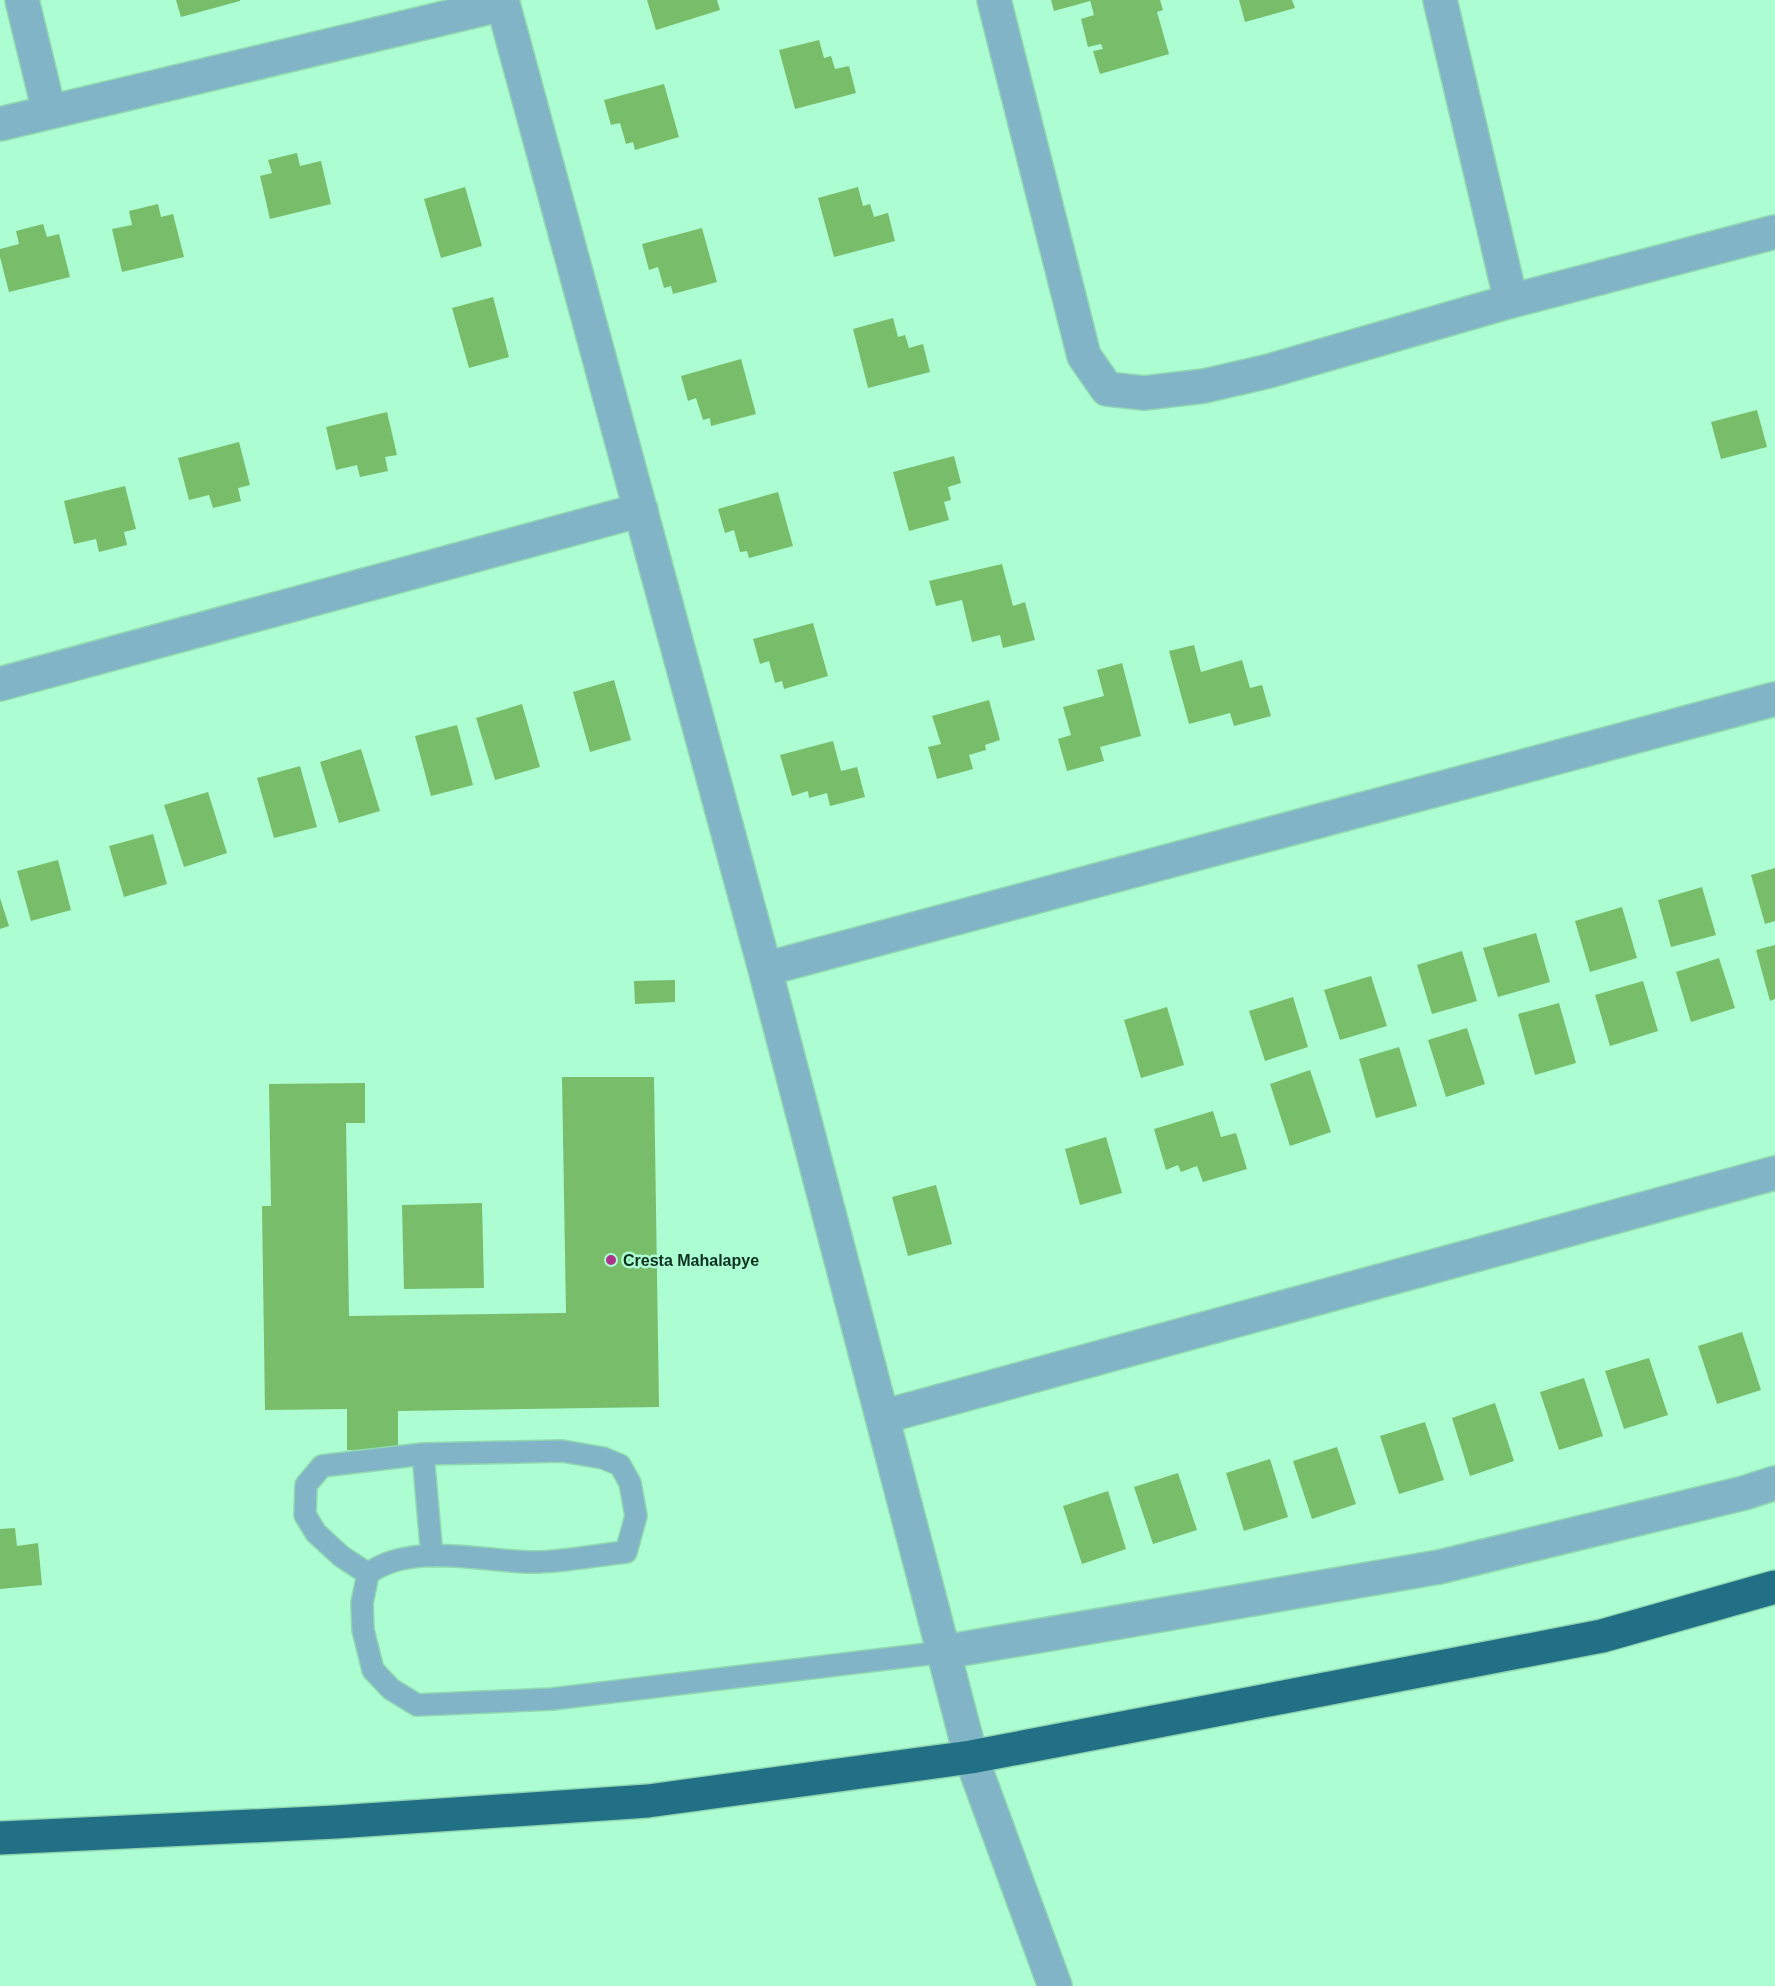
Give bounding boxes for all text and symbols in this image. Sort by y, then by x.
place label: Cresta Mahalapye [623,1252,759,1269]
marker: Cresta Mahalapye [604,1253,618,1267]

